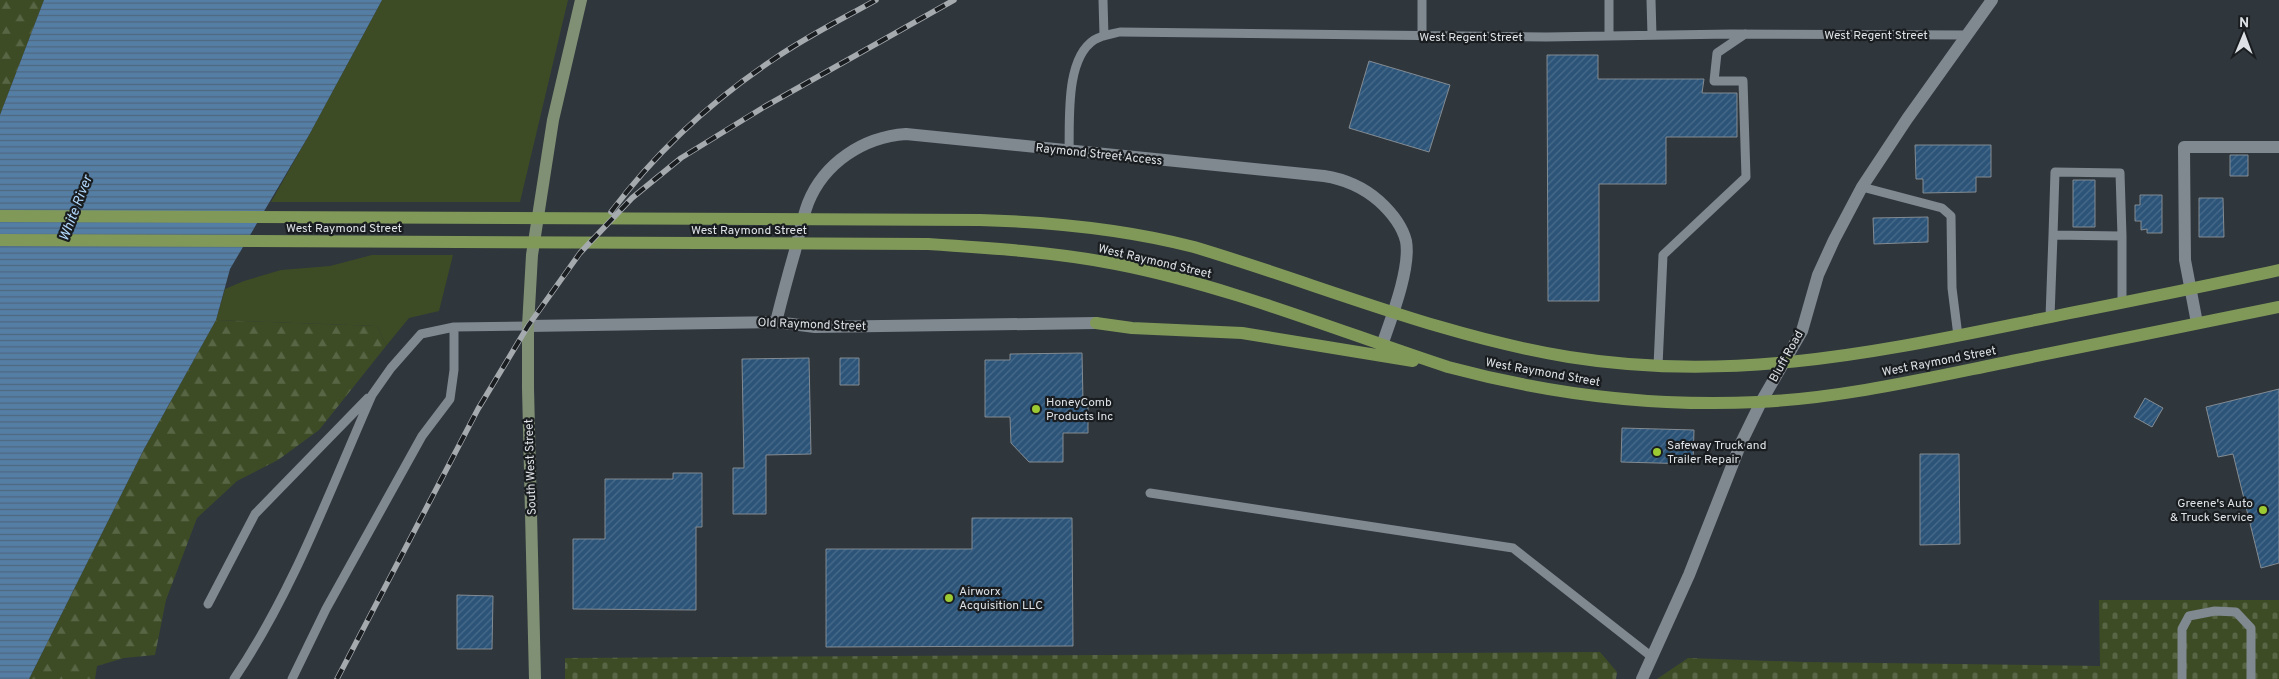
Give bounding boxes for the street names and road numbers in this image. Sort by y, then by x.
street label: West Regent Street [1824,28,1928,44]
street label: West Regent Street [1419,30,1523,46]
street label: Raymond Street Access [1035,140,1163,170]
street label: West Raymond Street [286,221,402,237]
street label: West Raymond Street [691,223,807,239]
street label: West Raymond Street [1096,241,1213,283]
street label: Old Raymond Street [757,315,867,335]
street label: Bluff Road [1766,328,1808,385]
street label: West Raymond Street [1881,343,1998,381]
street label: West Raymond Street [1484,355,1601,391]
street label: South West Street [521,419,541,515]

